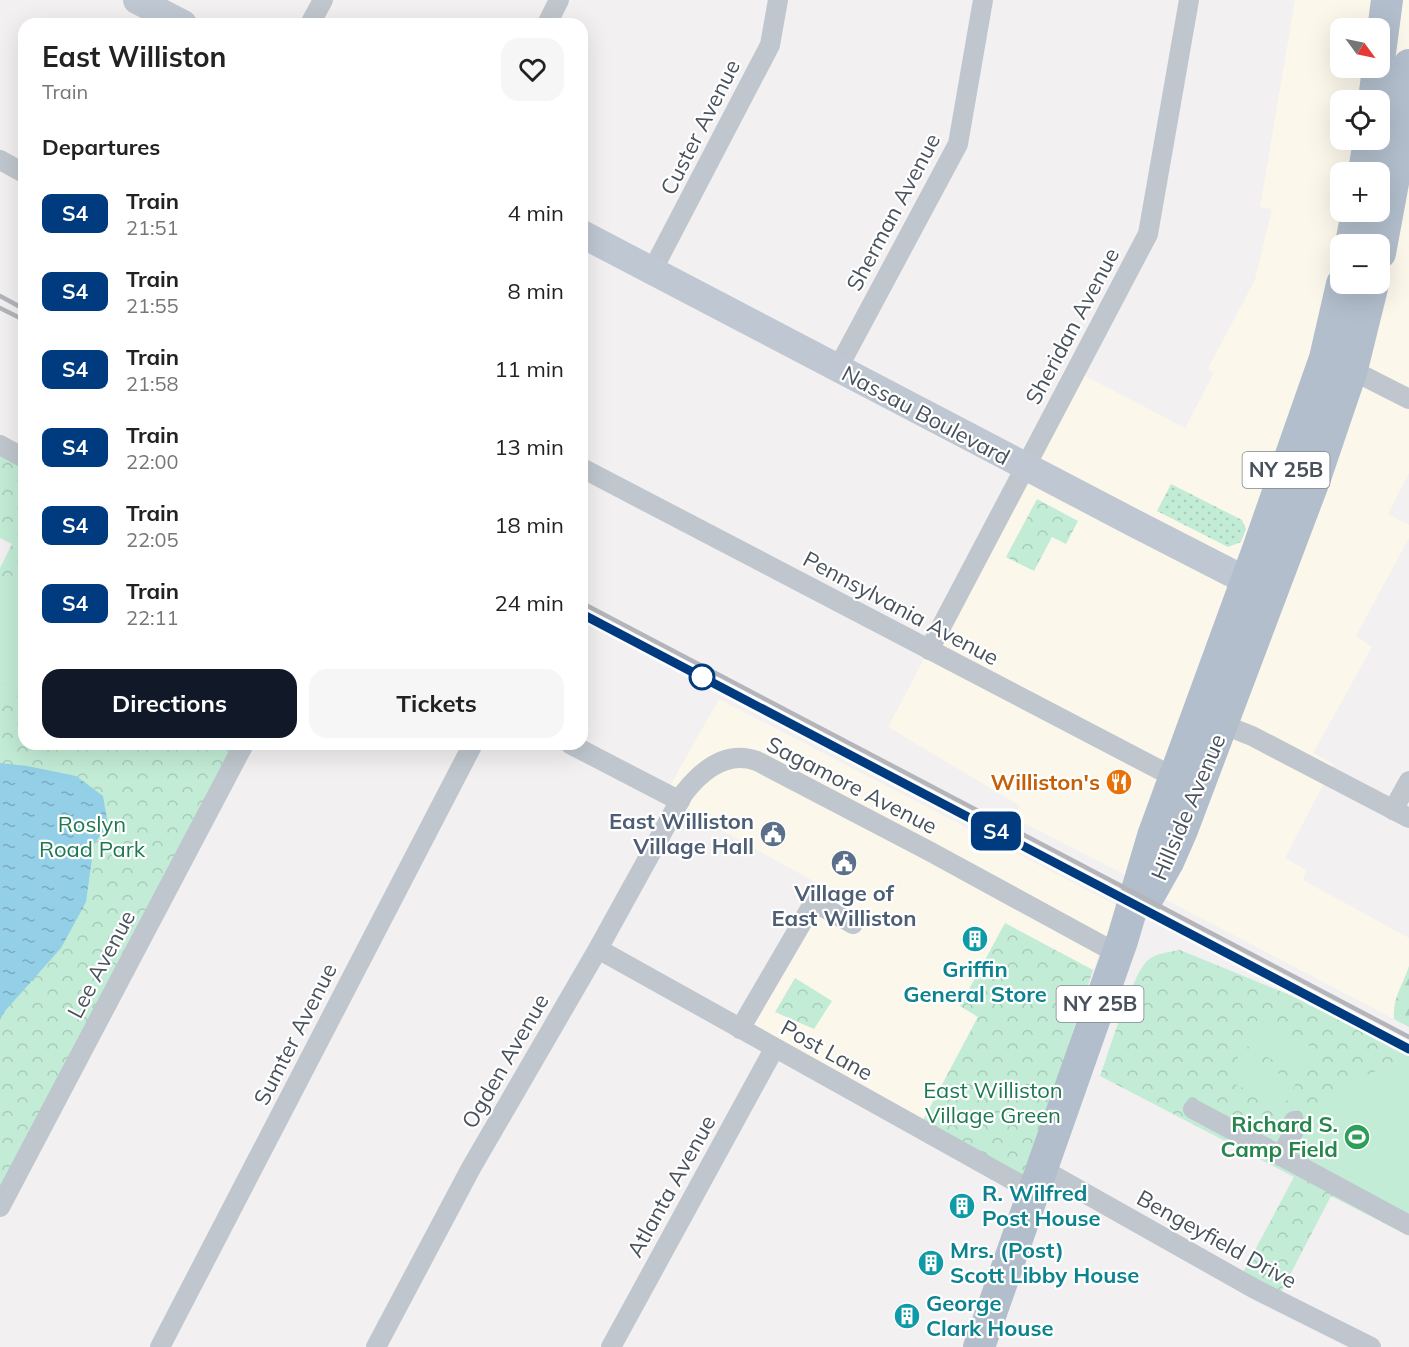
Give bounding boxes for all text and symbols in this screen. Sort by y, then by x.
north arrow [1330,18,1390,78]
map controls [1330,18,1390,294]
button: heart [501,38,564,101]
text: East Williston [42,39,227,74]
street label: Custer Avenue [654,55,746,199]
text: Train [42,79,88,104]
button: locate [1330,90,1390,150]
street label: Sherman Avenue [840,128,946,296]
text: Departures [42,133,160,161]
button: + [1330,162,1390,222]
text: Train [126,187,179,215]
text: 4 min [508,199,564,227]
text: S4 [62,200,88,226]
text: 21:51 [126,215,179,240]
button: − [1330,234,1390,294]
street label: Sheridan Avenue [1019,243,1125,409]
text: Train [126,265,179,293]
text: 8 min [508,277,564,305]
text: S4 [62,278,88,304]
text: 21:55 [126,293,179,318]
text: Train [126,343,179,371]
text: 11 min [494,355,564,383]
text: S4 [62,356,88,382]
street label: Nassau Boulevard [837,359,1015,471]
text: 21:58 [126,371,179,396]
text: Train [126,421,179,449]
text: 13 min [494,433,564,461]
text: S4 [62,434,88,460]
text: 22:00 [126,449,179,474]
road number: NY 25B [1242,452,1330,488]
text: Train [126,499,179,527]
text: 18 min [494,511,564,539]
text: S4 [62,512,88,538]
text: 22:05 [126,527,179,552]
street label: Pennsylvania Avenue [798,545,1004,671]
text: Train [126,577,179,605]
text: 24 min [494,589,564,617]
text: S4 [62,590,88,616]
text: 22:11 [126,605,179,630]
unlabelled marker [689,664,715,690]
button: Directions [42,669,297,738]
button: Tickets [309,669,564,738]
street label: Sagamore Avenue [762,730,942,840]
street label: Hillside Avenue [1145,730,1231,884]
restaurant icon: Williston's [1104,767,1134,797]
place label: Williston's [991,768,1100,796]
place label: East Williston Village Hall [609,807,754,860]
park label: Roslyn Road Park [39,810,146,863]
line badge: S4 [969,812,1023,850]
text: S4 [983,818,1009,844]
public building icon: East Williston Village Hall [758,819,788,849]
public building icon: Village of East Williston [829,848,859,878]
place label: Village of East Williston [772,879,916,932]
street label: Lee Avenue [61,905,141,1023]
building icon: Griffin General Store [960,924,990,954]
place label: Griffin General Store [903,955,1047,1008]
street label: Sumter Avenue [247,958,343,1110]
road number: NY 25B [1056,986,1144,1022]
street label: Ogden Avenue [455,989,555,1133]
street label: Post Lane [776,1013,878,1087]
park label: East Williston Village Green [923,1076,1063,1129]
street label: Atlanta Avenue [620,1110,722,1262]
place label: Richard S. Camp Field [1220,1110,1338,1163]
sports icon: Richard S. Camp Field [1342,1122,1372,1152]
place label: R. Wilfred Post House [982,1179,1101,1232]
street label: Bengeyfield Drive [1132,1183,1302,1295]
building icon: R. Wilfred Post House [947,1191,977,1221]
place label: Mrs. (Post) Scott Libby House [950,1236,1139,1289]
building icon: Mrs. (Post) Scott Libby House [916,1248,946,1278]
place label: George Clark House [926,1289,1054,1342]
building icon: George Clark House [892,1301,922,1331]

